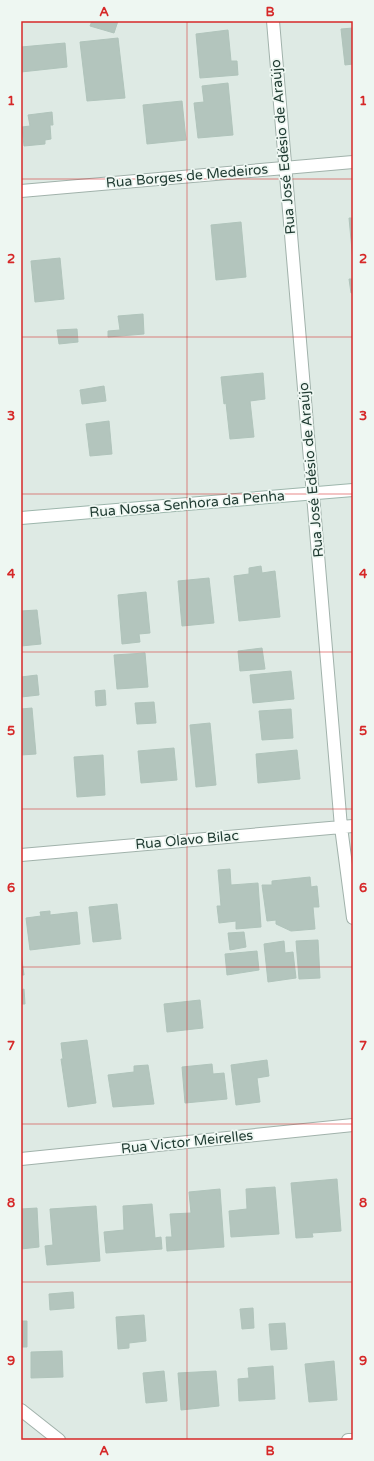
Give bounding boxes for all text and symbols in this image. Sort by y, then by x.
text: A [99,4,109,20]
text: B [265,4,275,20]
street label: Rua José Edésio de Araújo [267,59,299,235]
text: 1 [7,93,15,109]
text: 1 [359,93,367,109]
street label: Rua Borges de Medeiros [105,160,269,192]
text: 2 [7,251,15,267]
text: 2 [359,251,367,267]
street label: Rua José Edésio de Araújo [295,382,327,558]
text: 3 [7,408,15,424]
text: 3 [359,408,367,424]
street label: Rua Nossa Senhora da Penha [89,487,285,521]
text: 4 [7,566,16,582]
text: 4 [359,566,368,582]
text: 5 [7,723,15,739]
text: 5 [359,723,367,739]
street label: Rua Olavo Bilac [135,827,239,853]
text: 6 [7,880,15,896]
text: 6 [359,880,367,896]
text: 7 [7,1038,15,1054]
text: 7 [359,1038,367,1054]
street label: Rua Victor Meirelles [120,1127,254,1157]
text: 8 [7,1195,15,1211]
text: 8 [359,1195,367,1211]
text: 9 [7,1353,15,1369]
text: 9 [359,1353,367,1369]
text: A [99,1443,109,1459]
text: B [265,1443,275,1459]

